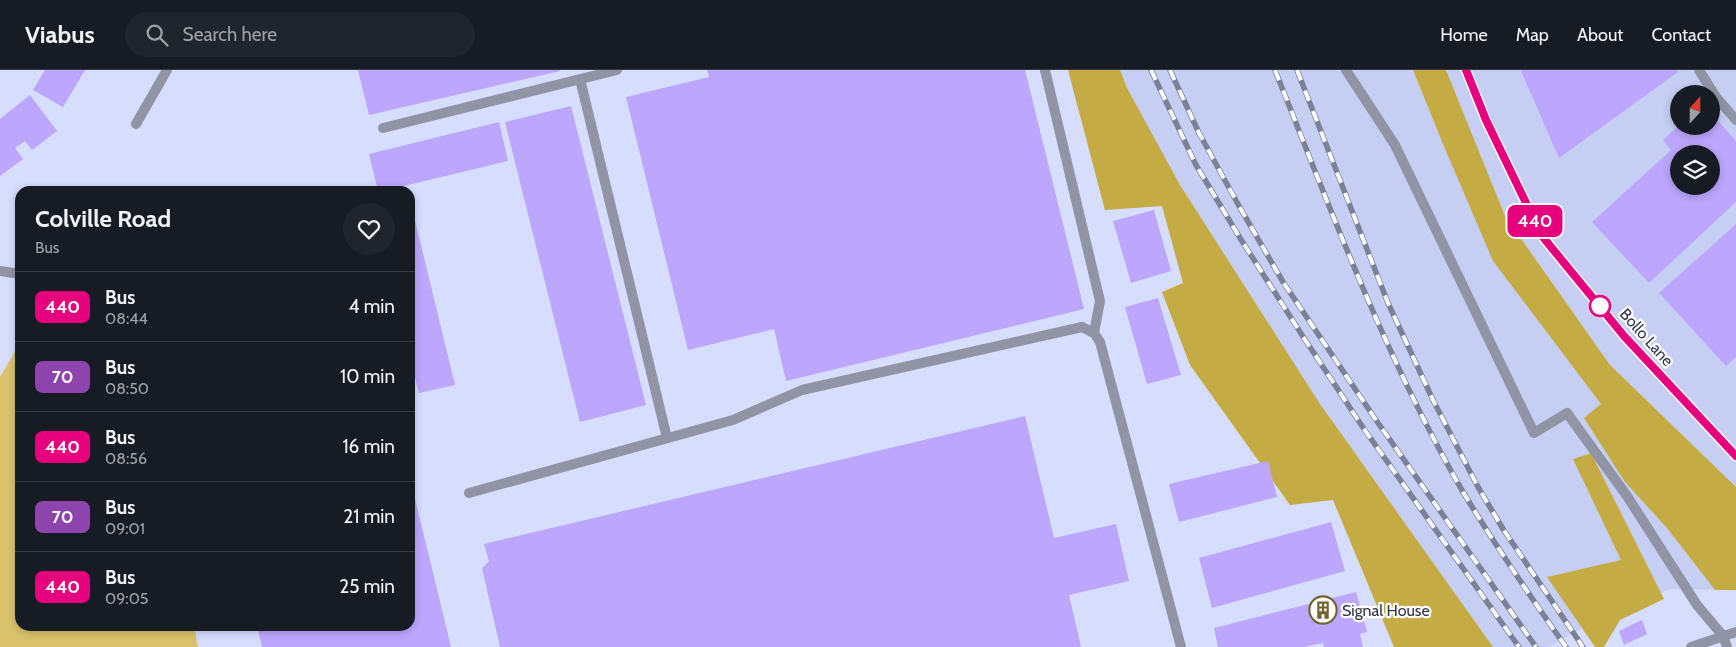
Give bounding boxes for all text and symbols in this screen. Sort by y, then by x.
search box [125,12,475,57]
text: Viabus [25,20,95,49]
icon: search [143,21,171,49]
text: Search here [183,23,277,46]
text: Home [1440,24,1488,46]
text: Map [1516,24,1549,46]
text: About [1577,24,1623,46]
text: Contact [1651,24,1711,46]
north arrow [1670,85,1720,135]
map controls [1670,85,1720,195]
button: layers [1670,145,1720,195]
button: heart [343,203,395,255]
text: Colville Road [35,204,171,233]
line badge: 440 [1506,205,1564,237]
text: 440 [1517,210,1553,232]
text: Bus [35,238,59,257]
text: Bus [105,286,135,309]
text: 4 min [348,295,395,318]
unlabelled marker [1589,295,1611,317]
text: 440 [45,296,80,318]
street label: Bollo Lane [1616,305,1677,370]
text: 08:44 [105,309,148,328]
text: Bus [105,356,135,379]
text: 10 min [340,365,395,388]
text: 70 [52,366,73,388]
text: 08:50 [105,379,149,398]
text: Bus [105,426,135,449]
text: 16 min [342,435,395,458]
text: 440 [45,436,80,458]
text: 08:56 [105,449,147,468]
text: Bus [105,496,135,519]
text: 21 min [343,505,395,528]
text: 70 [52,506,73,528]
text: 09:01 [105,519,145,538]
text: Bus [105,566,135,589]
text: 25 min [339,575,395,598]
text: 440 [45,576,80,598]
text: 09:05 [105,589,149,608]
building icon: Signal House [1308,595,1338,625]
place label: Signal House [1342,601,1430,620]

